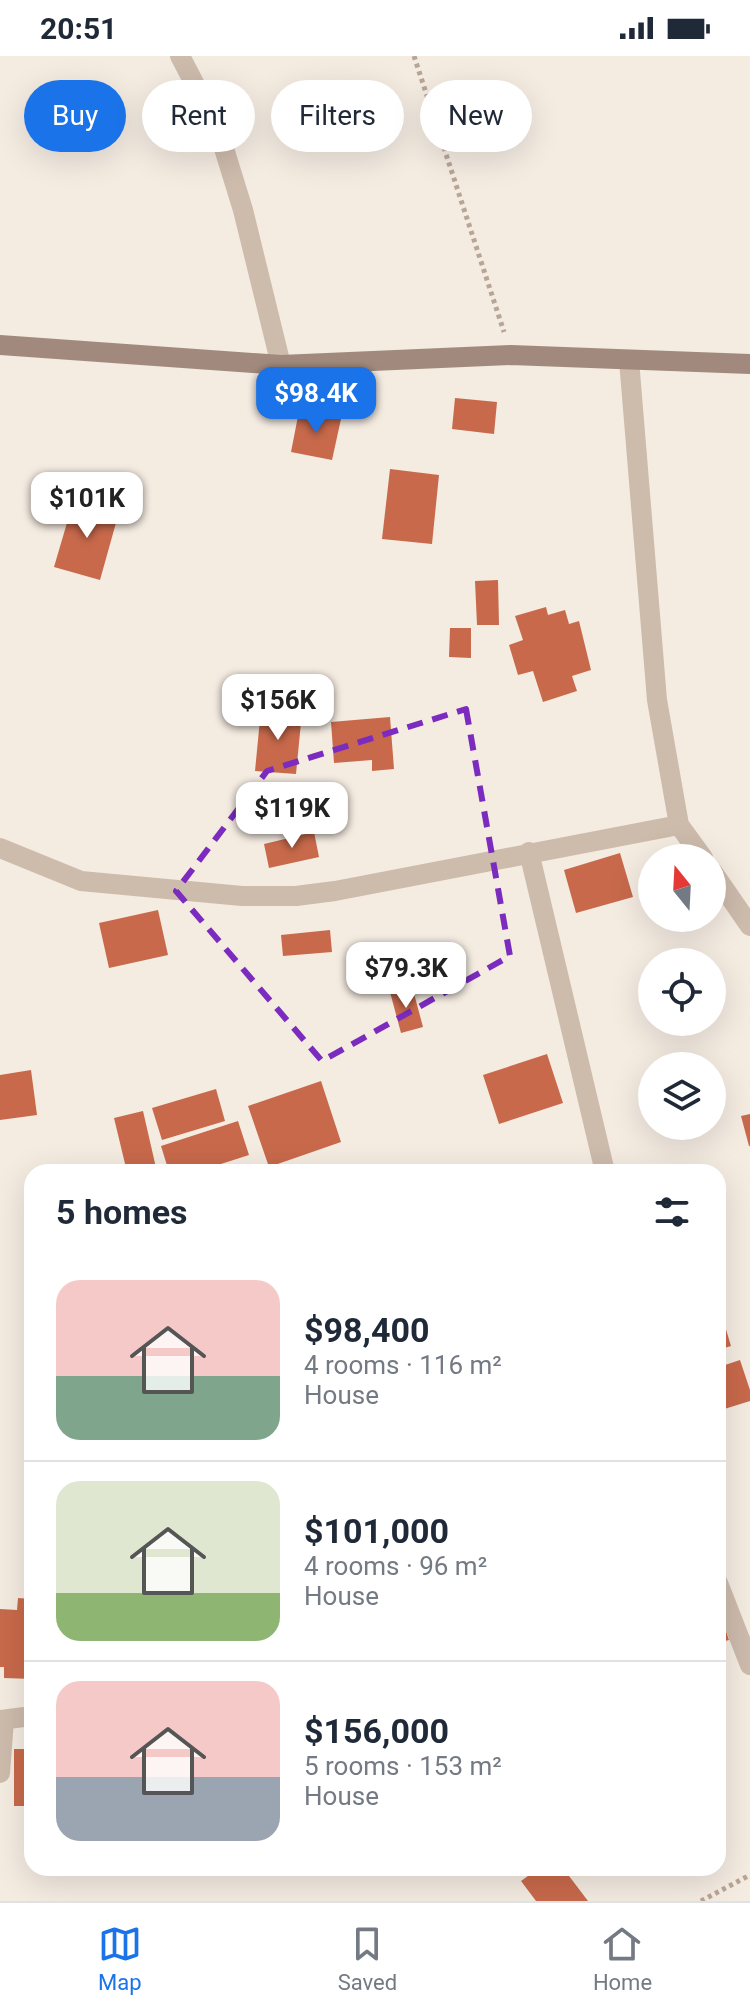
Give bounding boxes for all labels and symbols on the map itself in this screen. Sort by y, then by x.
pin: $98.4K [251,367,381,435]
pin: $101K [31,472,143,540]
pin: $156K [222,674,334,742]
pin: $119K [236,782,348,850]
north arrow [638,844,726,932]
pin: $79.3K [341,942,471,1010]

